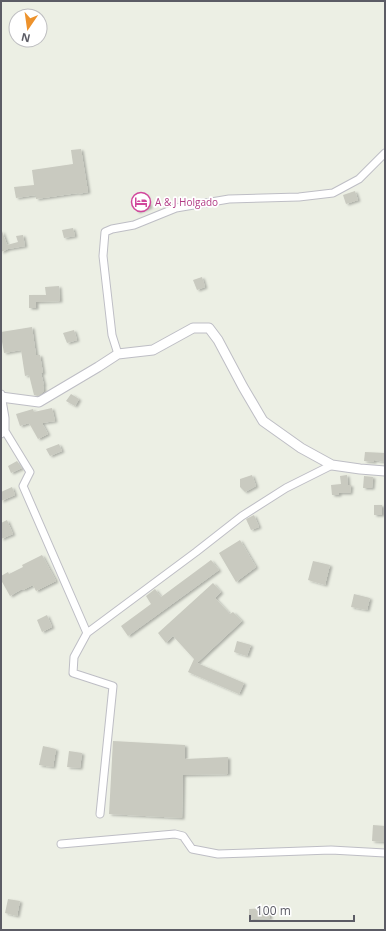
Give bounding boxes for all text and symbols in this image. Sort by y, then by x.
north arrow [8,8,48,48]
text: N [20,30,32,47]
hotel icon: A & J Holgado [130,191,152,213]
place label: A & J Holgado [155,195,218,209]
scale bar [250,897,354,923]
text: 100 m [256,902,291,919]

